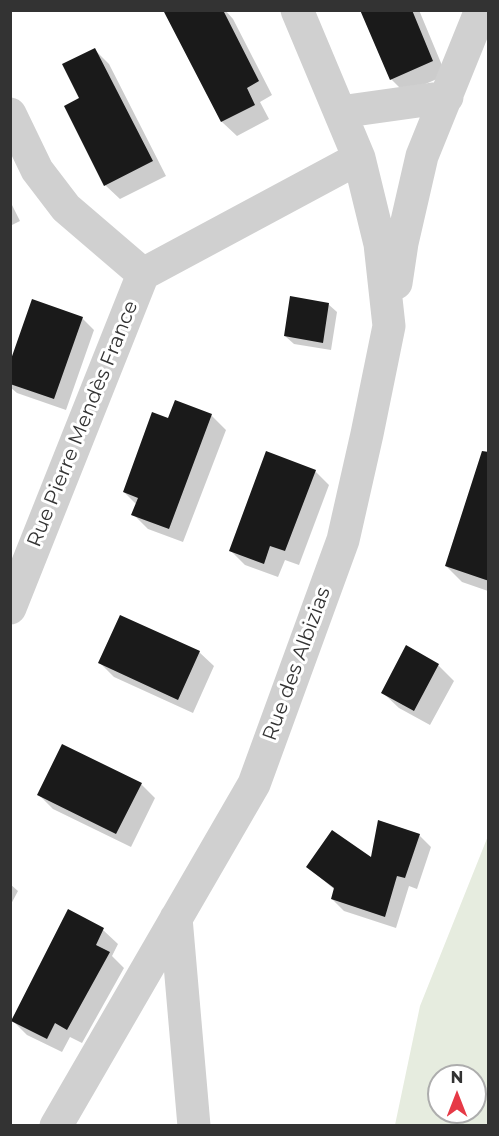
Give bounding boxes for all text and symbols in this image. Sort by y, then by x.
street label: Rue Pierre Mendès France [23,297,143,551]
street label: Rue des Albizias [258,584,336,744]
north arrow [427,1064,487,1124]
text: N [451,1068,463,1087]

